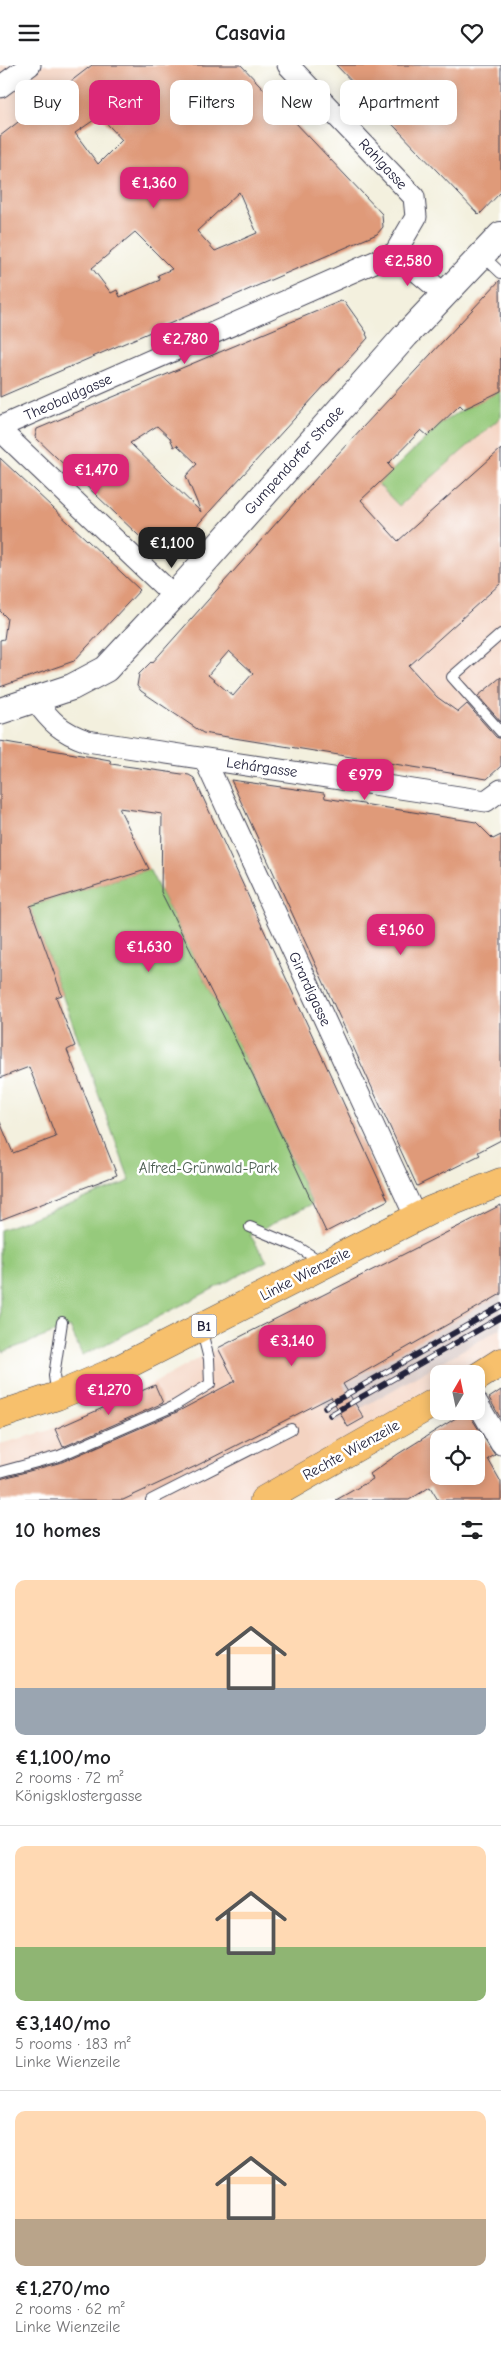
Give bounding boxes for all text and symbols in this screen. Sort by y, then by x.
icon: menu [15,19,43,47]
icon: heart [458,19,486,47]
text: Casavia [215,20,286,46]
chip: Buy [15,80,79,125]
chip: Rent [89,80,160,125]
chip: Filters [170,80,253,125]
chip: New [263,80,330,125]
chip: Apartment [340,80,457,125]
street label: Rahlgasse [355,135,412,194]
pin: €1,360 [113,167,195,209]
text: €1,360 [131,174,177,192]
pin: €2,580 [367,245,449,287]
text: €2,580 [384,252,432,270]
pin: €2,780 [144,323,226,365]
text: €2,780 [162,330,208,348]
street label: Theobaldgasse [21,369,115,424]
street label: Gumpendorfer Straße [240,402,348,518]
pin: €1,470 [55,453,137,496]
text: €1,470 [74,461,118,479]
pin: €1,100 [131,527,213,569]
text: €1,100 [150,534,194,552]
street label: Lehárgasse [225,753,299,781]
pin: €979 [335,759,395,801]
text: €979 [348,766,382,784]
pin: €1,960 [360,913,442,956]
text: €1,960 [378,921,424,939]
pin: €1,630 [108,931,190,973]
text: €1,630 [126,938,172,956]
street label: Girardigasse [285,949,335,1030]
park label: Alfred-Grünwald-Park [139,1159,278,1177]
street label: Linke Wienzeile [257,1243,354,1304]
road number: B1 [192,1315,216,1337]
pin: €3,140 [251,1325,333,1367]
text: €3,140 [270,1332,314,1350]
north arrow [430,1365,485,1420]
map controls [430,1365,485,1485]
pin: €1,270 [68,1373,150,1416]
text: €1,270 [87,1381,131,1399]
street label: Rechte Wienzeile [299,1416,403,1484]
button: locate [430,1430,485,1485]
icon: filters [458,1516,486,1544]
text: 10 homes [15,1518,101,1542]
icon: home [206,1613,296,1703]
text: €1,100/mo [15,1745,111,1769]
text: 2 rooms · 72 m² [15,1769,124,1787]
text: Königsklostergasse [15,1787,142,1805]
icon: home [206,1878,296,1968]
text: €3,140/mo [15,2011,111,2035]
text: 5 rooms · 183 m² [15,2035,131,2053]
text: Linke Wienzeile [15,2053,120,2071]
icon: home [206,2143,296,2233]
text: €1,270/mo [15,2276,110,2300]
text: 2 rooms · 62 m² [15,2300,125,2318]
text: Linke Wienzeile [15,2318,120,2336]

